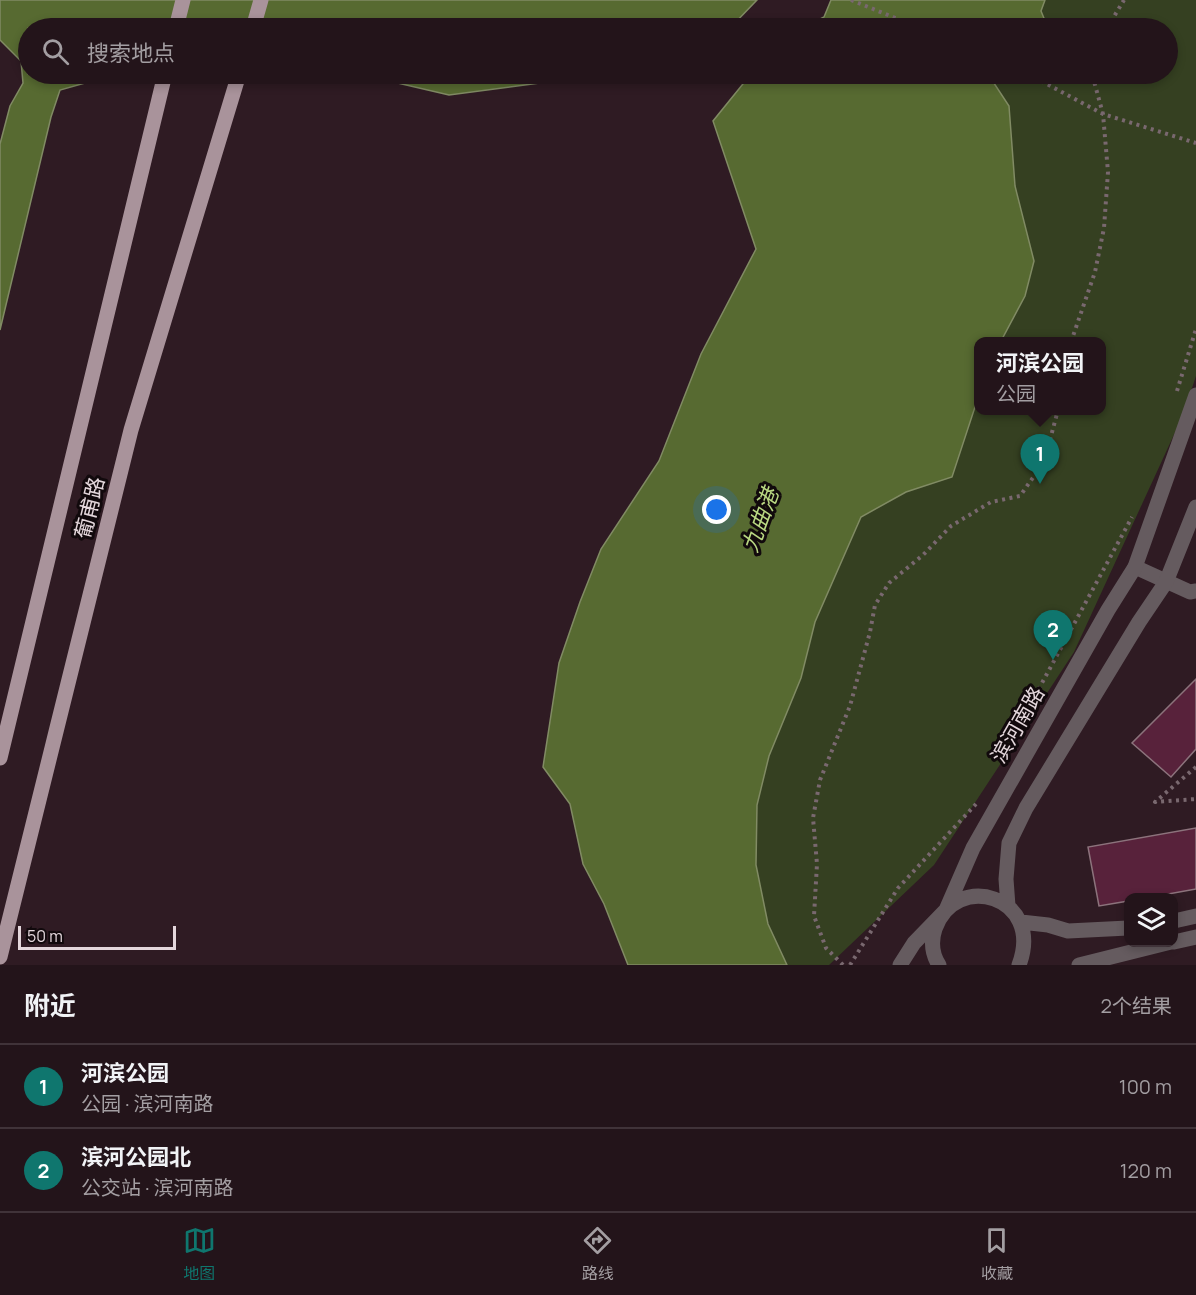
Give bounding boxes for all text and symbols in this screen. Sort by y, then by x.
search box [18,18,1178,84]
icon: search [39,35,72,68]
text: 搜索地点 [87,38,175,68]
popup [974,337,1106,415]
text: 河滨公园 [996,348,1084,378]
text: 公园 [996,380,1036,407]
pin: 1 [1020,434,1060,484]
street label: 葡甫路 [68,474,110,542]
water label: 九曲港 [735,481,786,556]
your location [702,495,731,524]
pin: 2 [1034,610,1072,660]
street label: 滨河南路 [984,681,1050,768]
map controls [1124,893,1178,947]
button: layers [1124,893,1178,947]
scale bar [18,923,176,950]
text: 50 m [27,925,63,947]
text: 附近 [24,987,76,1023]
text: 2个结果 [1101,992,1172,1019]
text: 河滨公园 [81,1058,169,1088]
text: 1 [39,1073,48,1100]
text: 100 m [1119,1073,1172,1100]
text: 公园 · 滨河南路 [81,1090,214,1117]
text: 滨河公园北 [81,1142,191,1172]
text: 2 [38,1157,49,1184]
text: 120 m [1120,1157,1172,1184]
text: 公交站 · 滨河南路 [81,1174,234,1201]
tab: 地图 [183,1224,216,1284]
tab: 路线 [581,1224,614,1284]
tab: 收藏 [980,1224,1013,1284]

